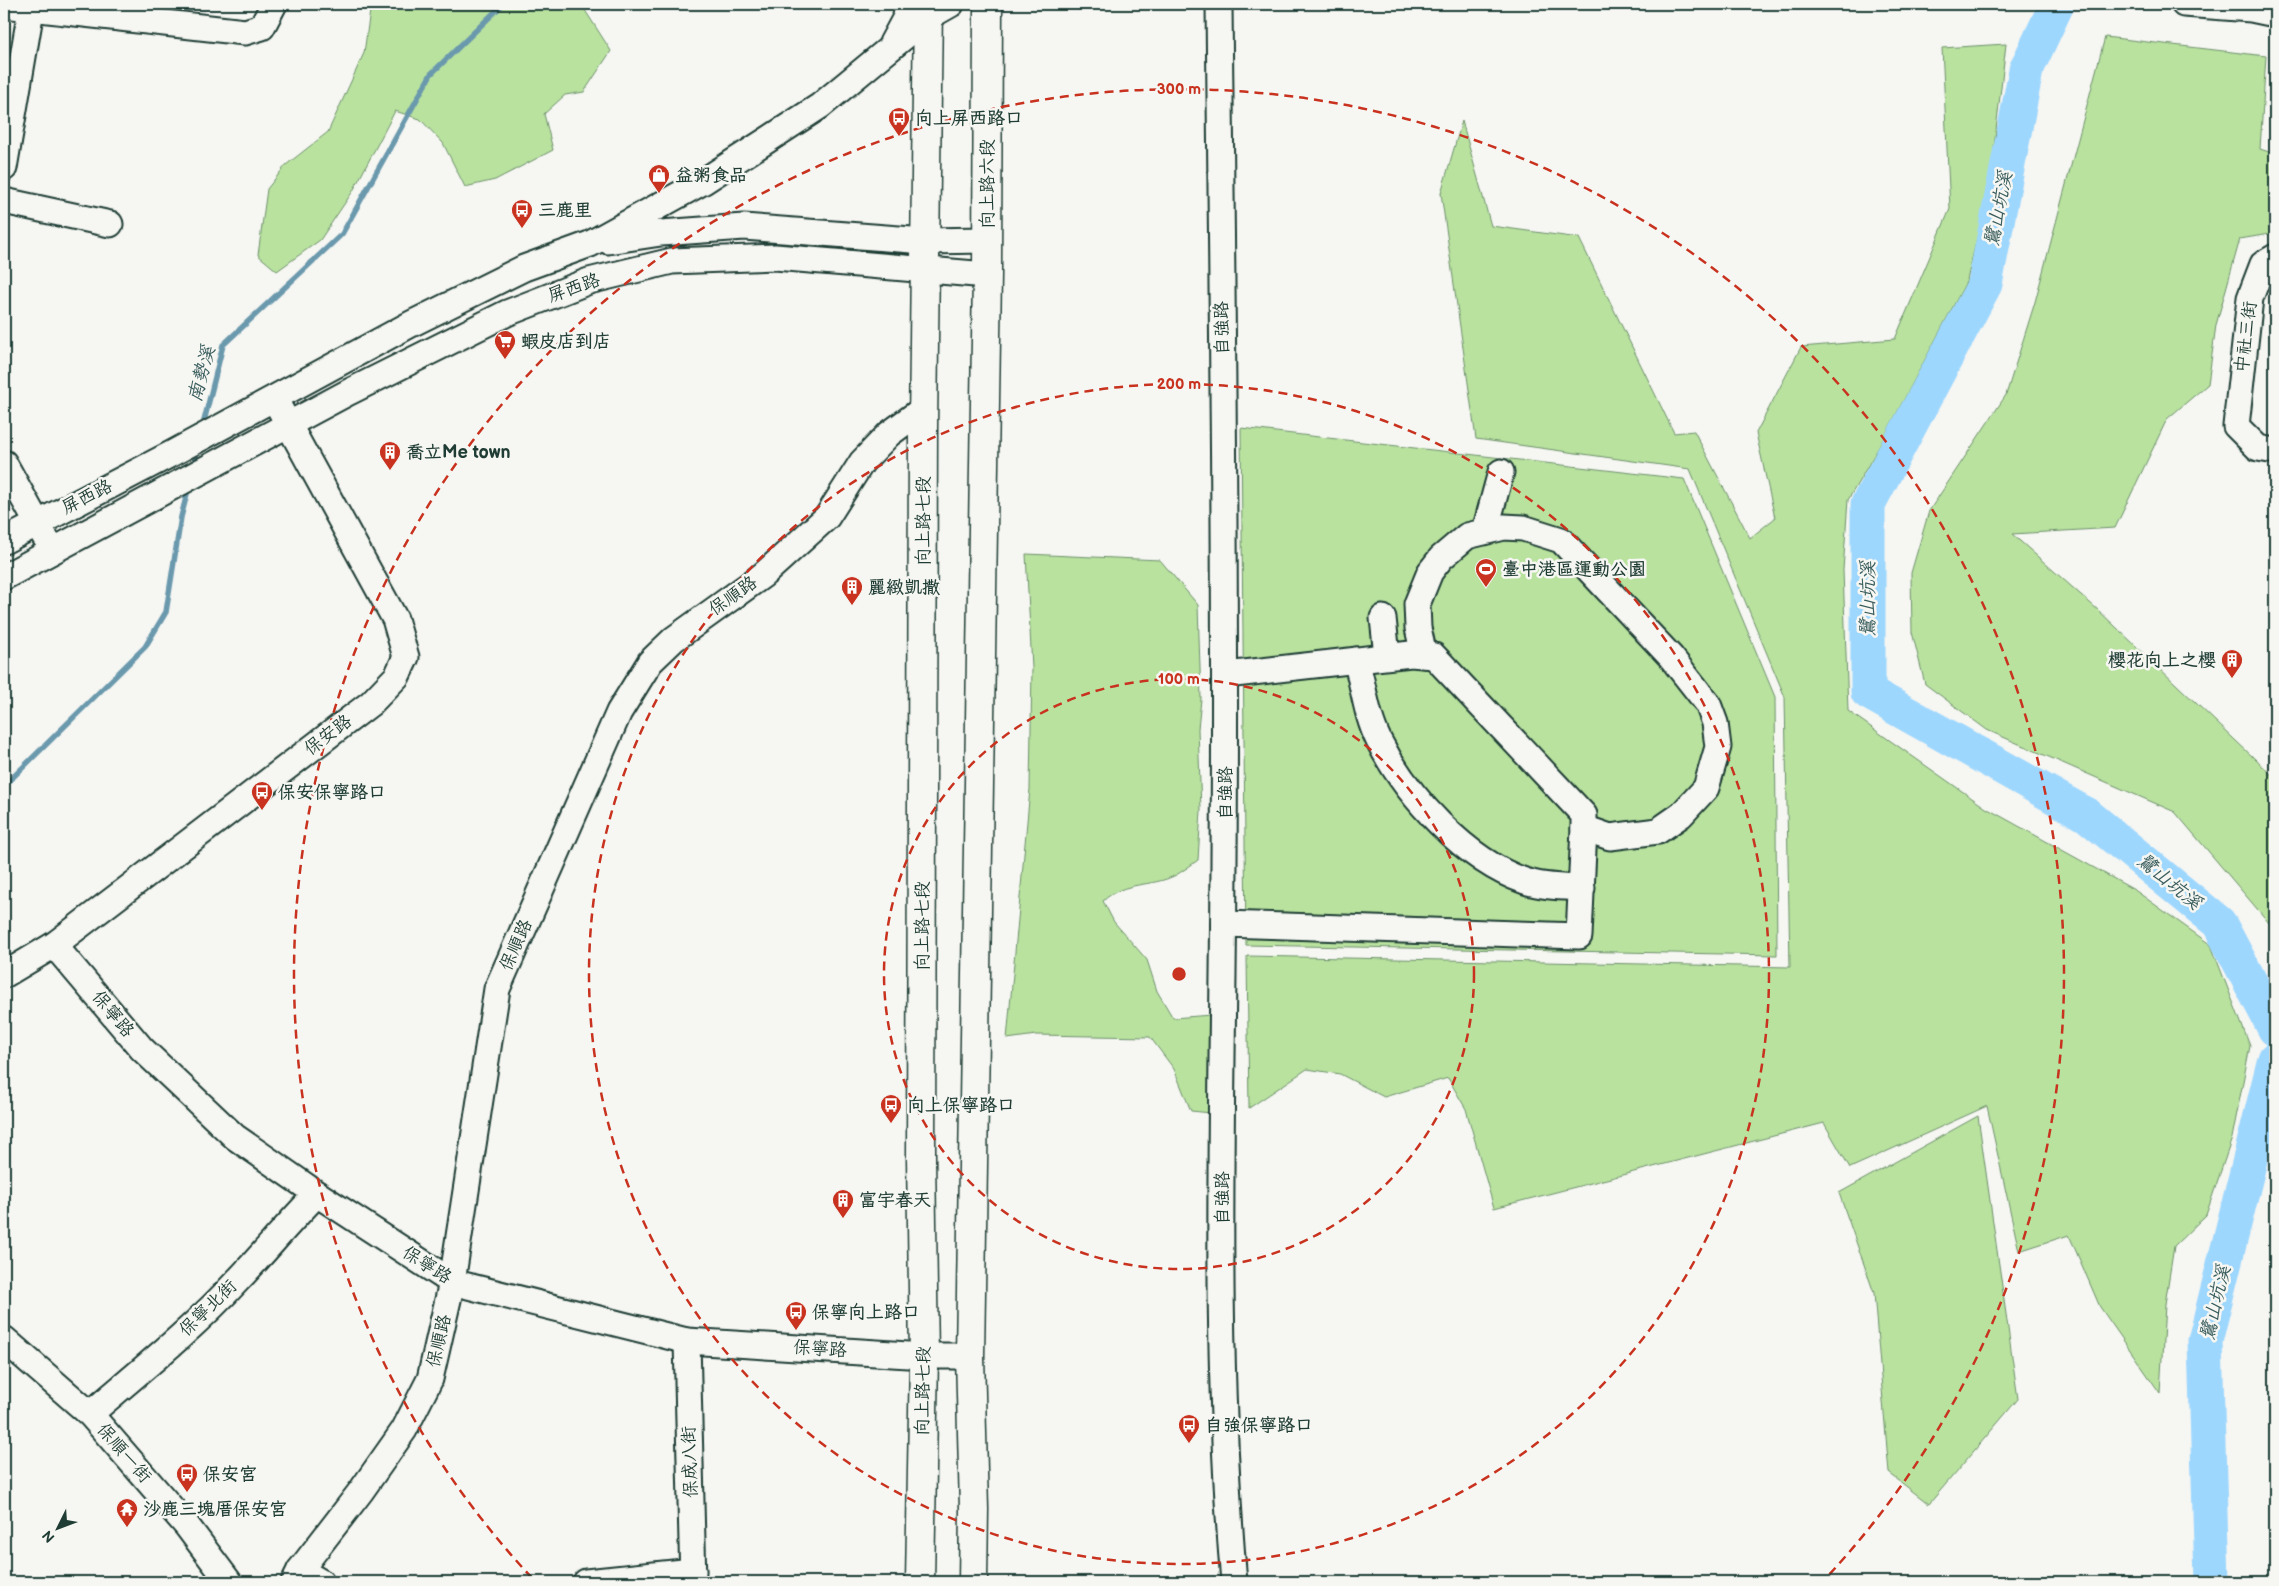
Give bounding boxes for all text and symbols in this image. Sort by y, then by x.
text: 300 m [1157,80,1201,99]
bus stop icon: 向上屏西路口 [887,106,911,137]
place label: 向上屏西路口 [915,108,1023,129]
street label: 向上路六段 [977,139,998,229]
shop icon: 益粥食品 [647,163,671,194]
place label: 益粥食品 [675,165,747,186]
water label: 鷺山坑溪 [1980,169,2018,249]
bus stop icon: 三鹿里 [510,198,534,229]
place label: 三鹿里 [538,200,592,221]
street label: 屏西路 [545,269,603,307]
street label: 中社三街 [2231,300,2261,374]
street label: 自強路 [1211,301,1233,355]
supermarket icon: 蝦皮店到店 [493,329,517,360]
place label: 蝦皮店到店 [521,331,611,352]
water label: 南勢溪 [184,343,221,405]
text: 200 m [1157,375,1201,394]
building icon: 喬立Me town [378,440,402,471]
place label: 喬立Me town [406,442,511,463]
street label: 屏西路 [58,475,116,519]
street label: 向上路七段 [913,476,934,566]
sports icon: 臺中港區運動公園 [1474,557,1498,588]
place label: 臺中港區運動公園 [1502,559,1646,580]
water label: 鷺山坑溪 [1857,560,1880,637]
street label: 保順路 [705,572,761,620]
building icon: 麗緻凱撒 [840,575,864,606]
place label: 麗緻凱撒 [868,577,940,598]
building icon: 櫻花向上之櫻 [2220,648,2244,679]
place label: 櫻花向上之櫻 [2108,650,2216,671]
text: 100 m [1158,670,1200,689]
street label: 保安路 [300,710,356,760]
street label: 自強路 [1215,766,1236,820]
bus stop icon: 保安保寧路口 [250,780,274,811]
place label: 保安保寧路口 [278,782,386,803]
water label: 鷺山坑溪 [2132,849,2207,915]
street label: 向上路七段 [912,881,933,971]
street label: 保順路 [495,916,537,974]
centre of rings [1170,965,1188,983]
street label: 保寧路 [88,987,138,1041]
bus stop icon: 向上保寧路口 [879,1093,903,1124]
place label: 向上保寧路口 [907,1095,1015,1116]
street label: 自強路 [1212,1171,1233,1225]
building icon: 富宇春天 [831,1188,855,1219]
place label: 富宇春天 [859,1190,931,1211]
street label: 保寧路 [399,1242,455,1288]
water label: 鷺山坑溪 [2196,1262,2236,1343]
street label: 保寧北街 [175,1275,241,1341]
bus stop icon: 保寧向上路口 [784,1300,808,1331]
place label: 保寧向上路口 [812,1302,920,1323]
street label: 保順路 [423,1312,455,1370]
street label: 保寧路 [792,1337,848,1361]
street label: 向上路七段 [912,1346,934,1436]
bus stop icon: 自強保寧路口 [1177,1413,1201,1444]
place label: 自強保寧路口 [1205,1415,1313,1436]
street label: 保順一街 [92,1419,156,1487]
street label: 保成八街 [678,1426,702,1498]
bus stop icon: 保安宮 [175,1462,199,1493]
place label: 保安宮 [203,1464,257,1485]
temple icon: 沙鹿三塊厝保安宮 [115,1497,139,1528]
place label: 沙鹿三塊厝保安宮 [143,1499,287,1520]
north arrow [32,1504,82,1554]
text: N [39,1527,59,1546]

